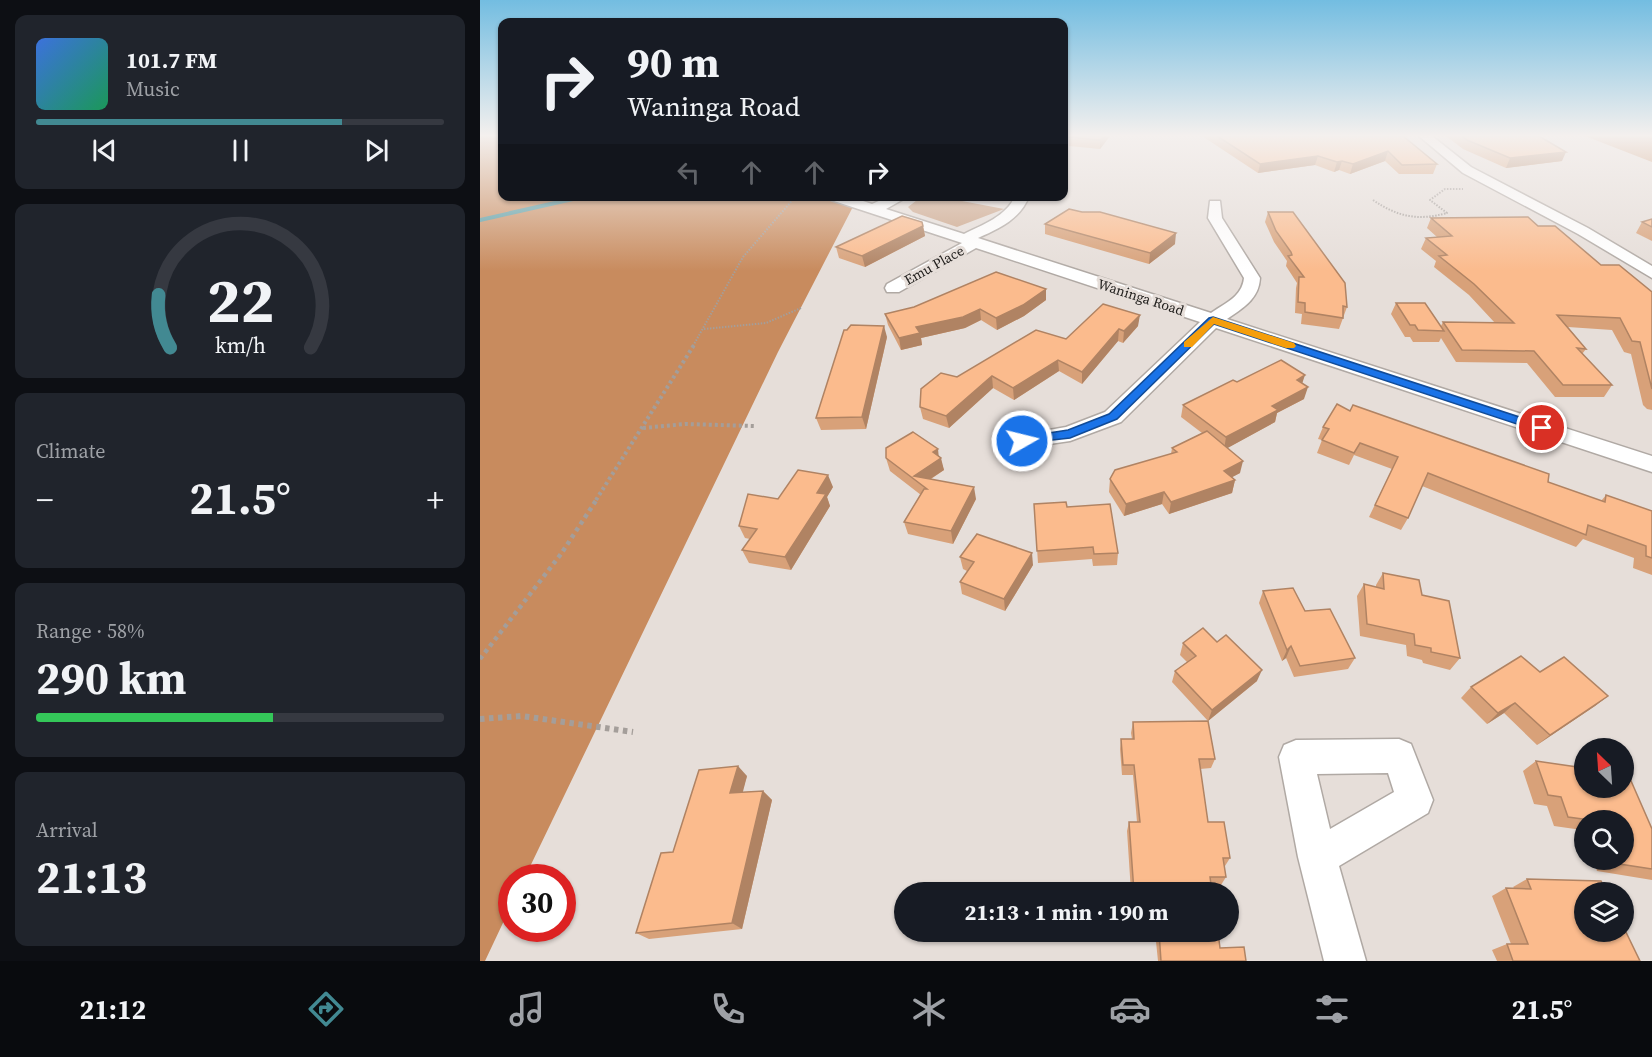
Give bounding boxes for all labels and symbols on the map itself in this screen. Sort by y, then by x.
street label: Emu Place [900,240,968,290]
street label: Waninga Road [1095,274,1187,320]
pin [1516,402,1567,453]
position arrow [990,409,1054,473]
north arrow [1574,738,1634,798]
speed limit sign: 30 [498,864,576,942]

